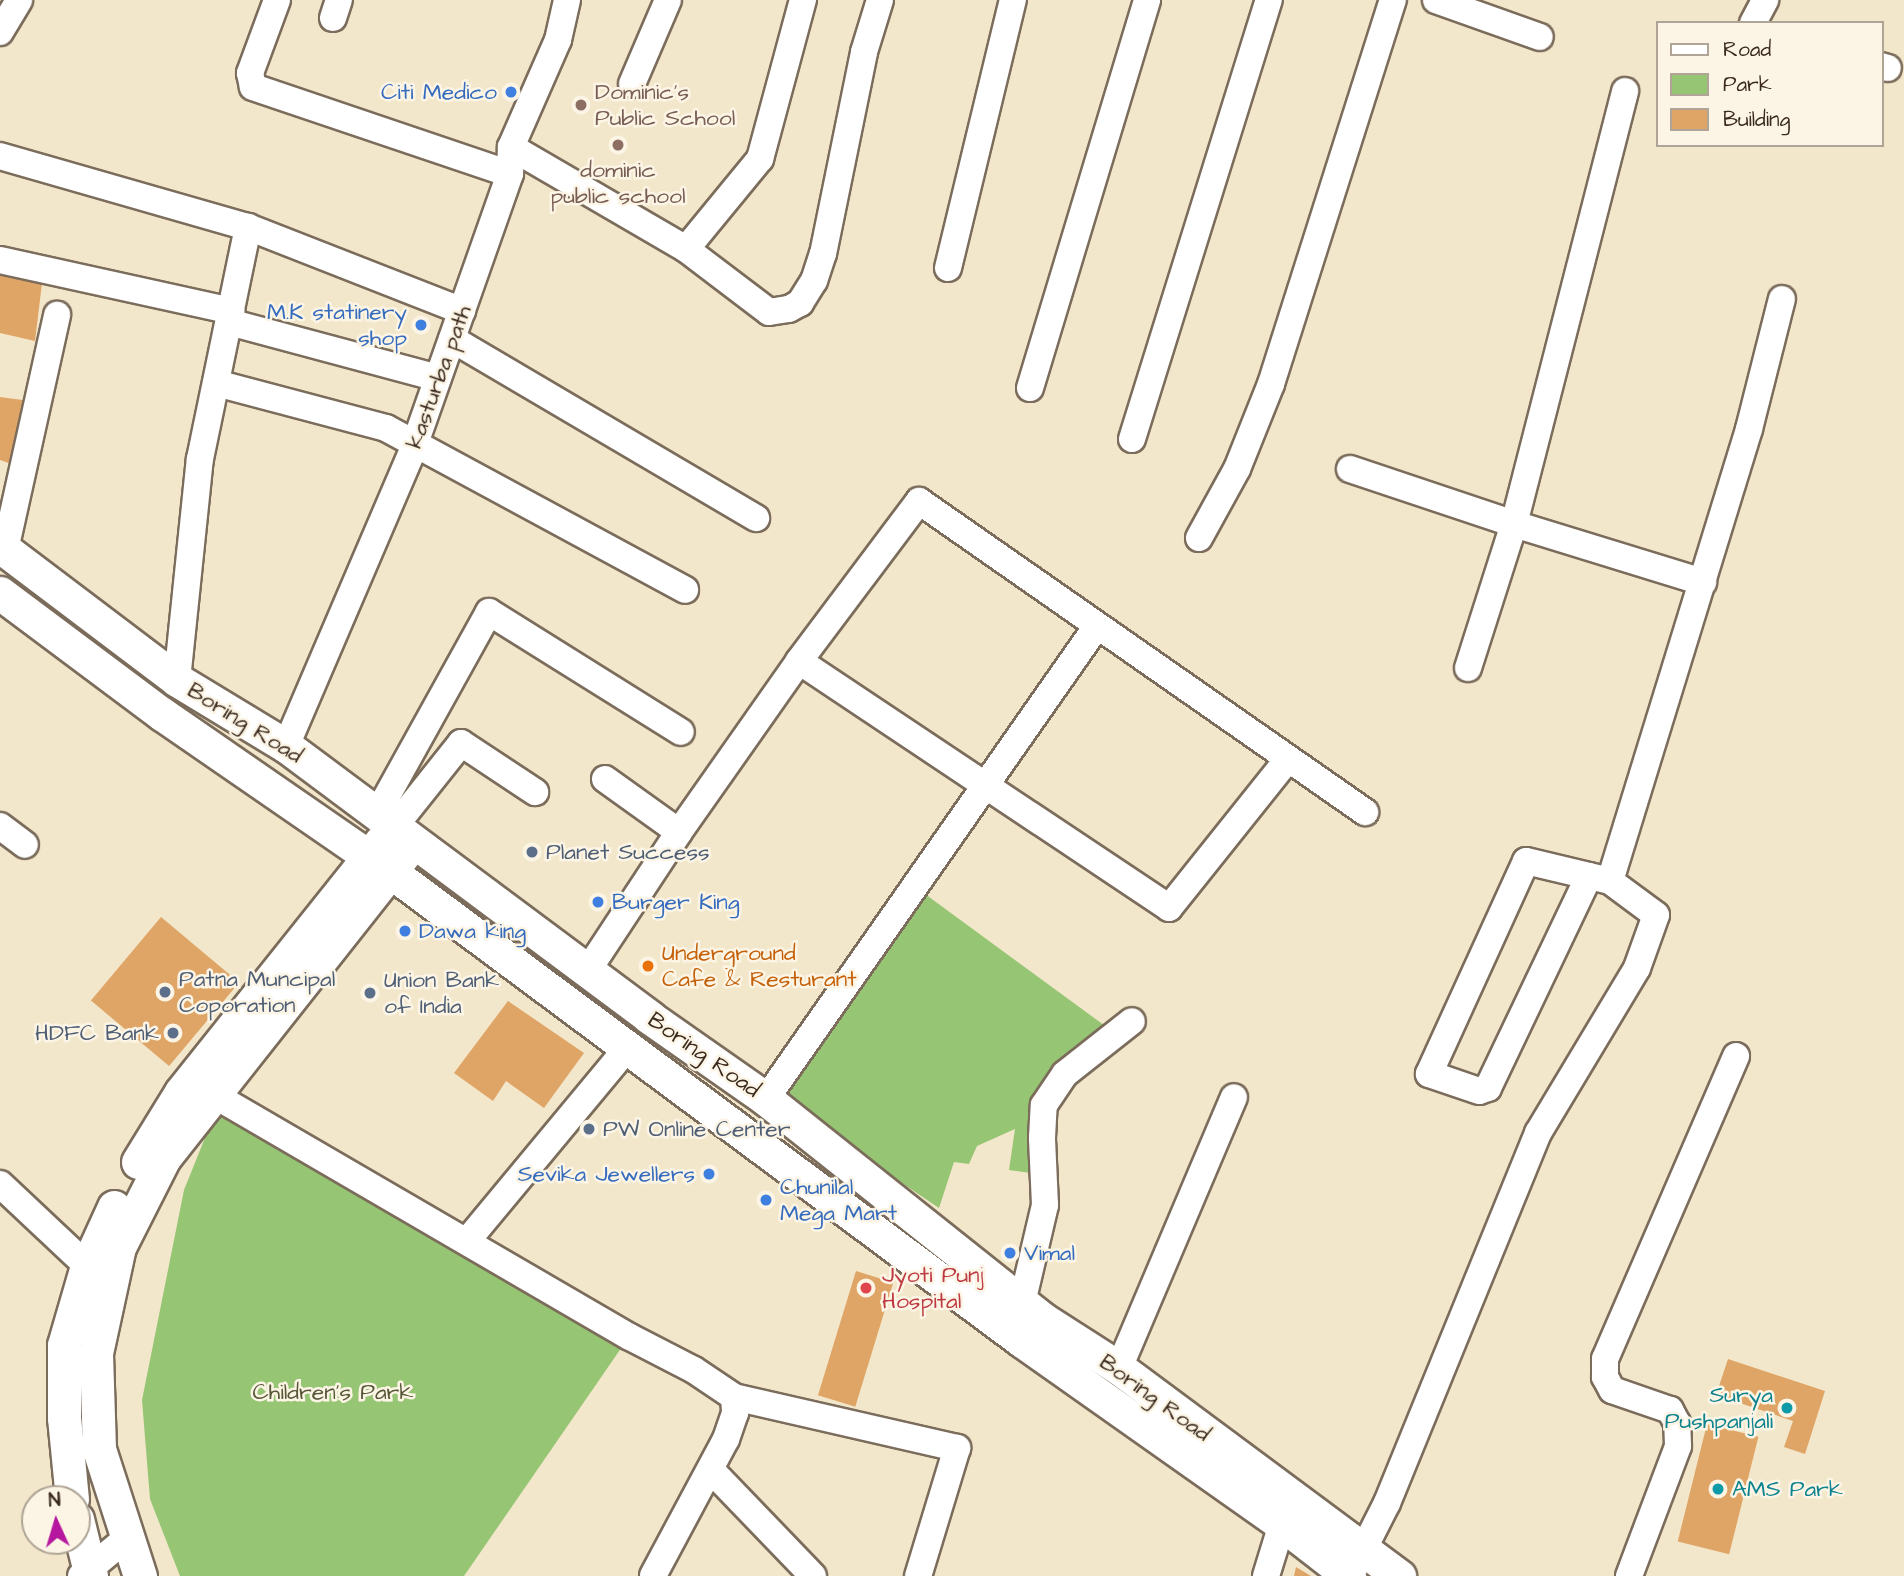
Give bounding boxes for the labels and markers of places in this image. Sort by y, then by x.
place label: Citi Medico [381,78,497,106]
place label: Dominic's Public School [595,78,735,132]
marker: Citi Medico [503,84,519,100]
marker: Dominic's Public School [573,97,589,113]
marker: dominic public school [610,137,626,153]
place label: dominic public school [550,156,686,210]
place label: M.K statinery shop [267,298,407,352]
marker: M.K statinery shop [413,317,429,333]
place label: Planet Success [546,838,710,866]
marker: Planet Success [524,844,540,860]
place label: Burger King [612,888,740,916]
marker: Burger King [590,894,606,910]
place label: Dawa king [419,917,526,945]
marker: Dawa king [397,923,413,939]
place label: Underground Cafe & Resturant [662,939,856,993]
marker: Underground Cafe & Resturant [640,958,656,974]
place label: Patna Muncipal Coporation [179,965,335,1019]
place label: Union Bank of India [384,966,499,1020]
marker: Patna Muncipal Coporation [157,984,173,1000]
marker: Union Bank of India [362,985,378,1001]
place label: HDFC Bank [35,1019,159,1047]
marker: HDFC Bank [165,1025,181,1041]
place label: PW Online Center [603,1115,790,1143]
marker: PW Online Center [581,1121,597,1137]
place label: Sevika Jewellers [518,1160,695,1188]
marker: Sevika Jewellers [701,1166,717,1182]
place label: Chunilal Mega Mart [780,1173,897,1227]
marker: Chunilal Mega Mart [758,1192,774,1208]
place label: Vimal [1024,1239,1075,1267]
marker: Vimal [1002,1245,1018,1261]
place label: Jyoti Punj Hospital [882,1261,984,1315]
marker: Jyoti Punj Hospital [856,1278,876,1298]
place label: Surya Pushpanjali [1665,1381,1773,1435]
marker: Surya Pushpanjali [1779,1400,1795,1416]
place label: AMS Park [1732,1475,1843,1503]
marker: AMS Park [1710,1481,1726,1497]

